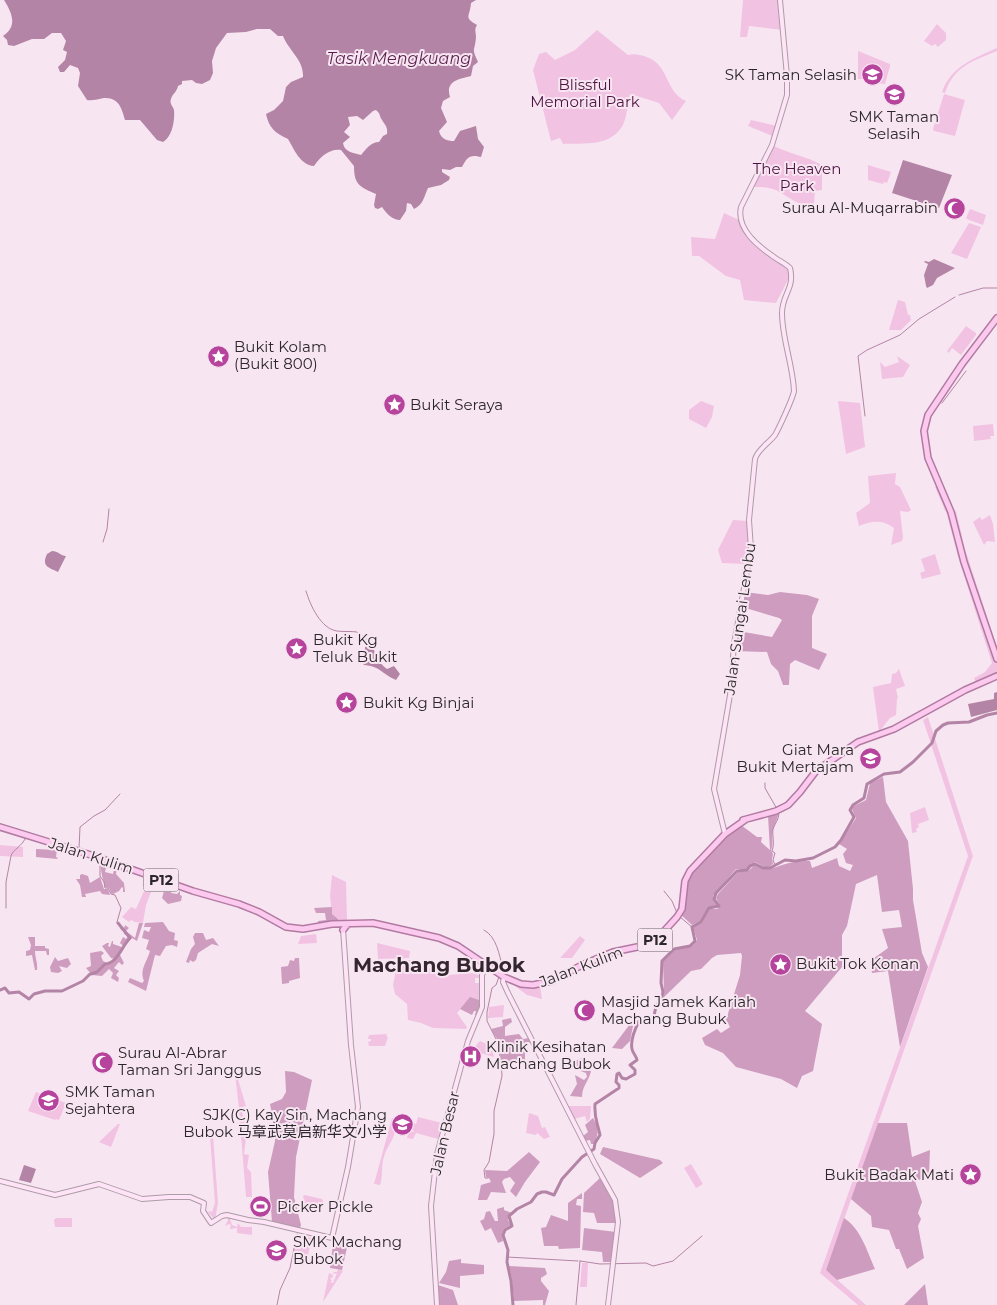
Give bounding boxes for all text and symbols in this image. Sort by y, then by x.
water label: Tasik Mengkuang [327,49,471,68]
school or university icon: SK Taman Selasih [861,63,885,87]
place label: SK Taman Selasih [725,65,857,84]
park label: Blissful Memorial Park [530,75,640,111]
school or university icon: SMK Taman Selasih [882,82,906,106]
place label: SMK Taman Selasih [849,107,939,143]
park label: The Heaven Park [753,159,841,195]
mosque icon: Surau Al-Muqarrabin [942,196,966,220]
place label: Surau Al-Muqarrabin [782,198,938,217]
place label: Bukit Kolam (Bukit 800) [234,337,327,373]
place icon: Bukit Kolam (Bukit 800) [206,344,230,368]
place icon: Bukit Seraya [382,393,406,417]
place label: Bukit Seraya [410,395,503,414]
street label: Jalan Sungai Lembu [719,541,760,697]
place label: Bukit Kg Teluk Bukit [313,630,397,666]
place icon: Bukit Kg Teluk Bukit [285,637,309,661]
place icon: Bukit Kg Binjai [335,691,359,715]
place label: Bukit Kg Binjai [363,693,474,712]
place label: Giat Mara Bukit Mertajam [737,740,854,776]
school or university icon: Giat Mara Bukit Mertajam [858,747,882,771]
street label: Jalan Kulim [46,833,136,878]
road number: P12 [144,868,178,892]
road number: P12 [638,928,672,952]
street label: Jalan Kulim [536,942,625,991]
place icon: Bukit Tok Konan [768,952,792,976]
district label: Machang Bubok [353,953,526,977]
place label: Bukit Tok Konan [796,954,919,973]
place label: Masjid Jamek Kariah Machang Bubuk [601,992,756,1028]
mosque icon: Masjid Jamek Kariah Machang Bubuk [573,999,597,1023]
place label: Klinik Kesihatan Machang Bubok [486,1037,611,1073]
place label: Surau Al-Abrar Taman Sri Janggus [118,1043,261,1079]
hospital icon: Klinik Kesihatan Machang Bubok [458,1044,482,1068]
mosque icon: Surau Al-Abrar Taman Sri Janggus [90,1050,114,1074]
place label: SMK Taman Sejahtera [65,1082,155,1118]
school or university icon: SMK Taman Sejahtera [37,1089,61,1113]
street label: Jalan Besar [425,1089,463,1178]
place label: SJK(C) Kay Sin, Machang Bubok 马章武莫启新华文小学 [183,1105,387,1141]
school or university icon: SJK(C) Kay Sin, Machang Bubok 马章武莫启新华文小学 [391,1112,415,1136]
place icon: Bukit Badak Mati [958,1163,982,1187]
place label: Bukit Badak Mati [824,1165,954,1184]
sports icon: Picker Pickle [249,1195,273,1219]
place label: Picker Pickle [277,1197,373,1216]
place label: SMK Machang Bubok [293,1232,402,1268]
school or university icon: SMK Machang Bubok [265,1239,289,1263]

